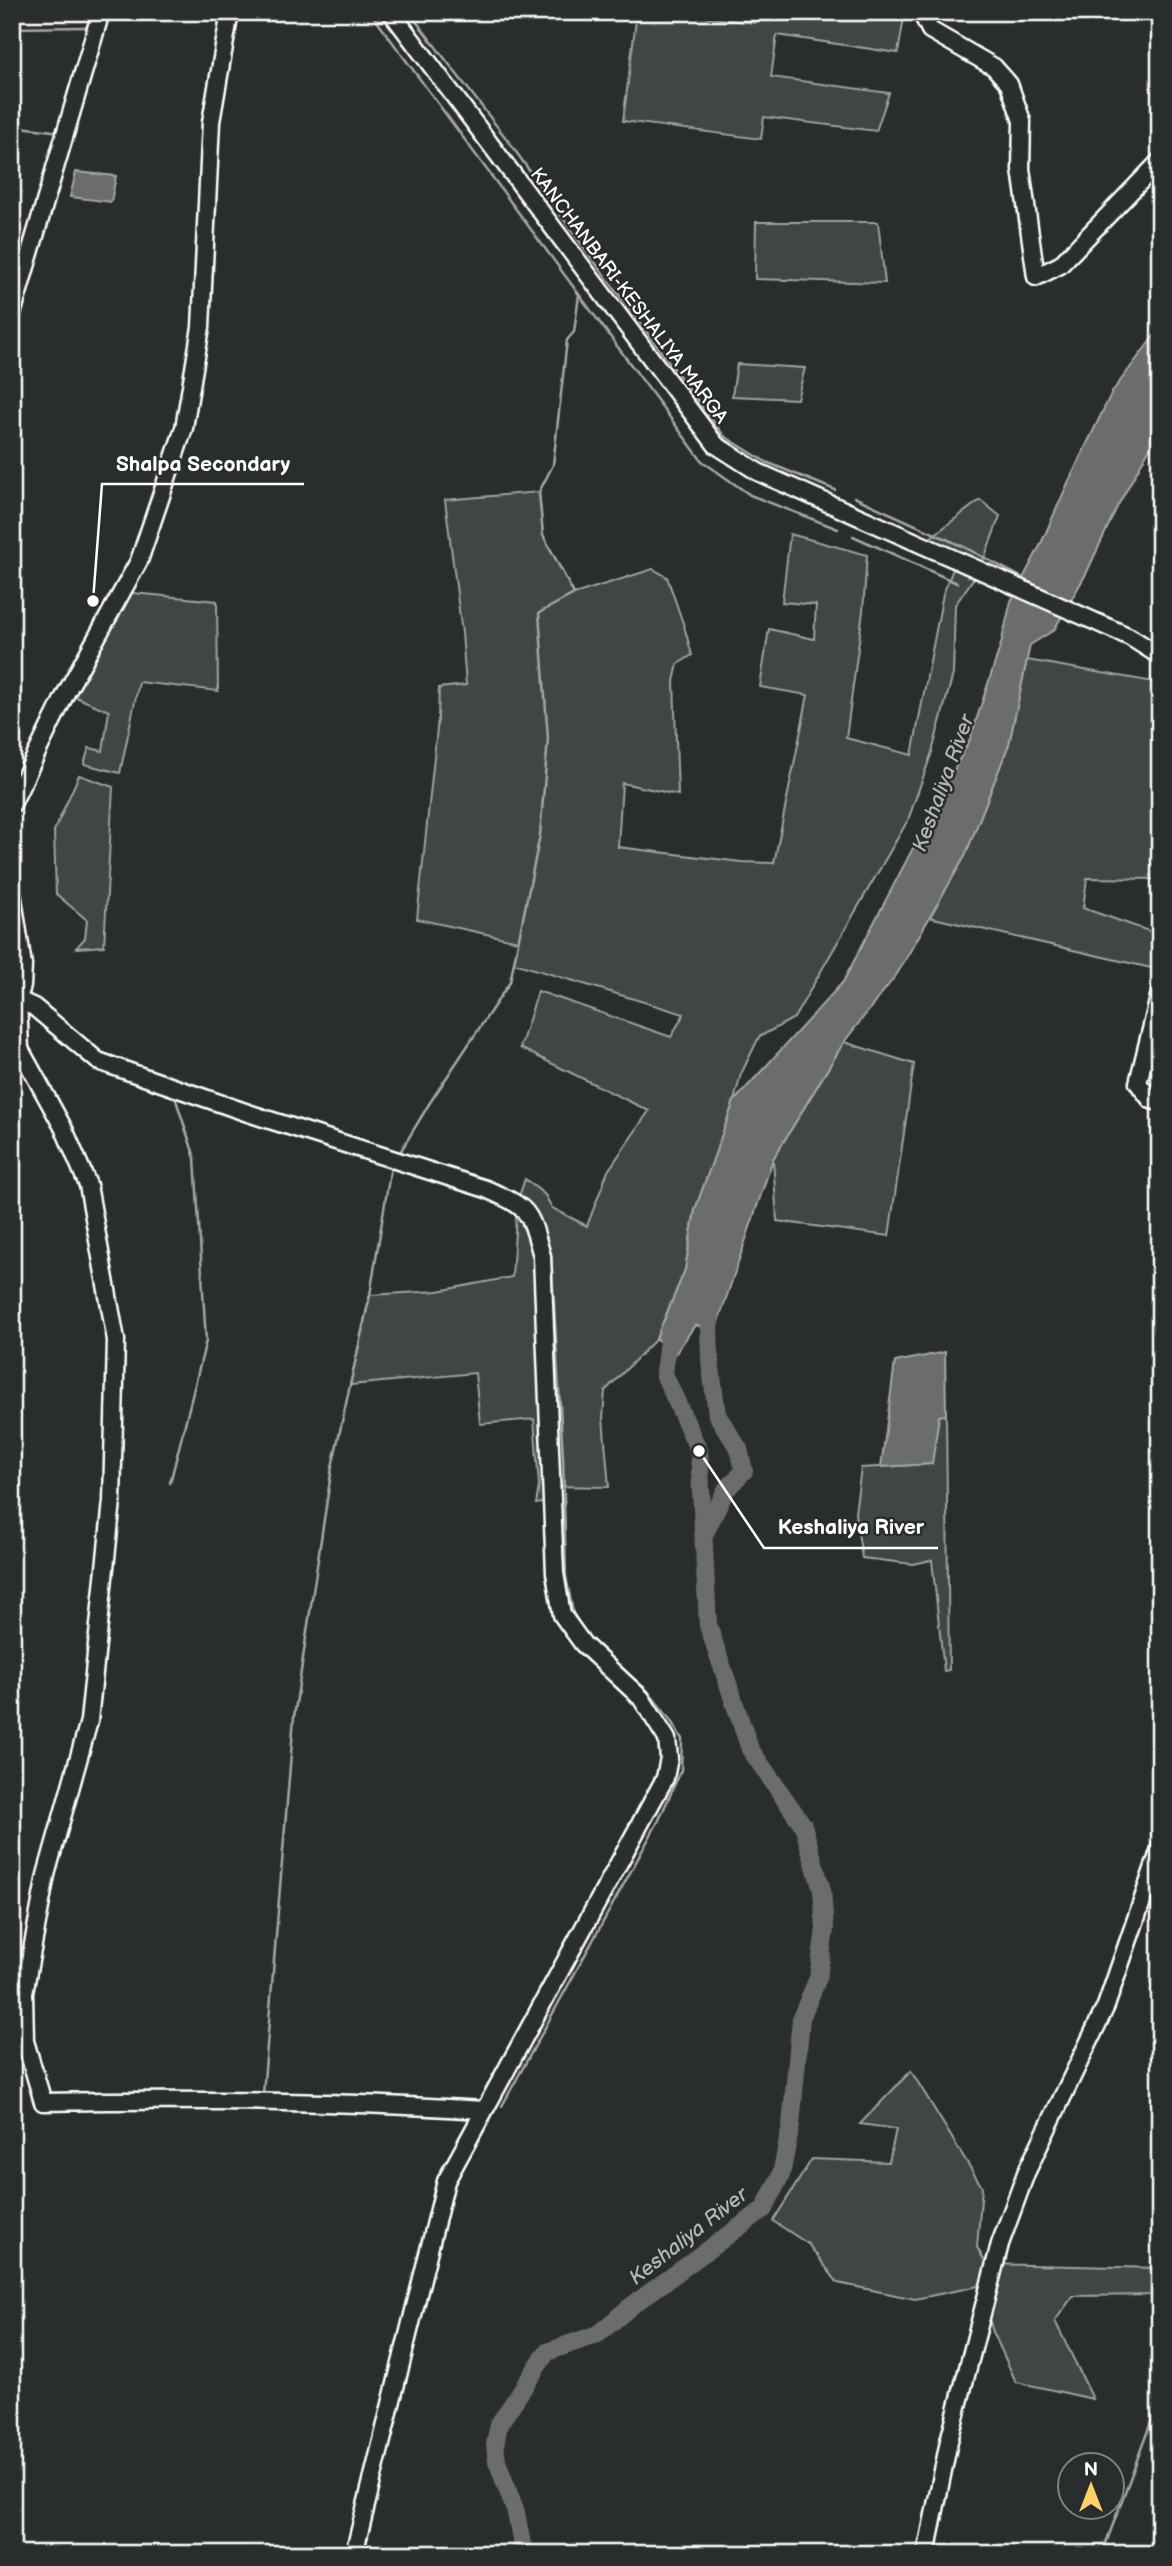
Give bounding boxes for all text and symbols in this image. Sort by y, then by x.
street label: KANCHANBARI-KESHALIYA MARGA [525,163,733,429]
callout: Shalpa Secondary [102,442,304,484]
text: Shalpa Secondary [116,452,290,477]
water label: Keshaliya River [907,710,980,855]
callout: Keshaliya River [764,1506,938,1548]
text: Keshaliya River [778,1515,925,1540]
water label: Keshaliya River [624,2181,754,2290]
north arrow [1056,2450,1126,2520]
text: N [1084,2459,1098,2482]

